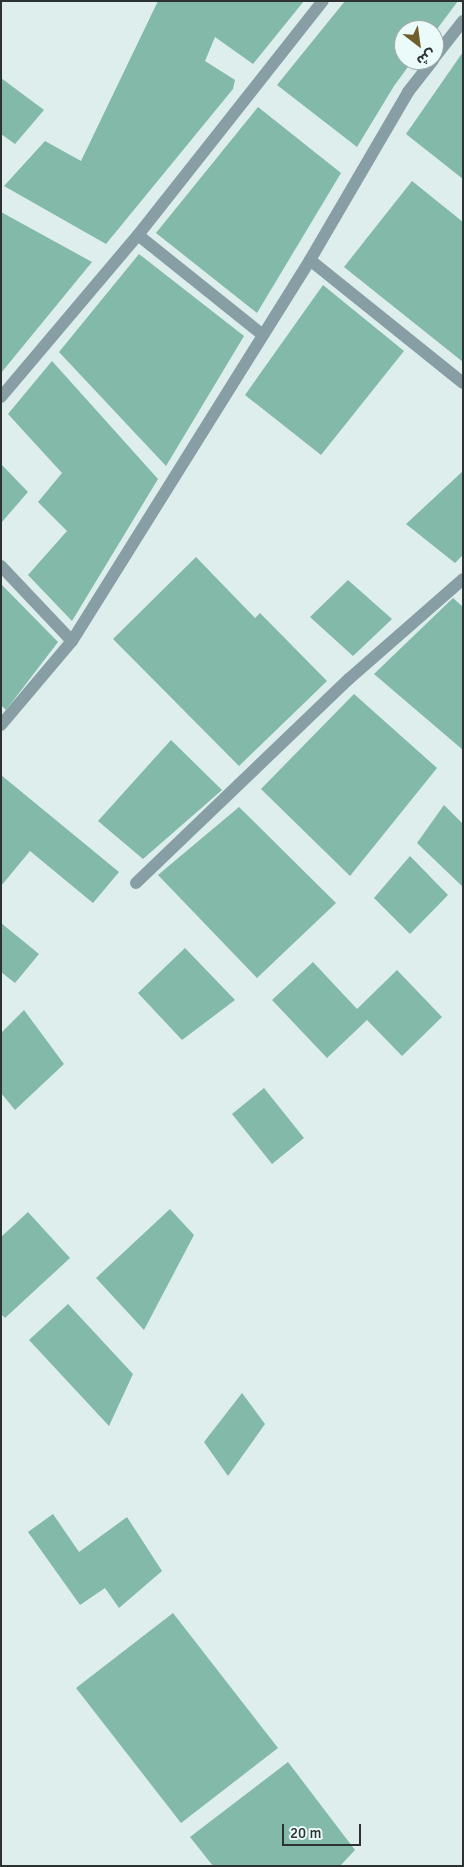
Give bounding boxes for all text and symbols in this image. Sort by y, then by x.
north arrow [394,20,444,70]
text: ش [414,45,439,70]
scale bar [284,1814,363,1846]
text: 20 m [290,1824,321,1842]

